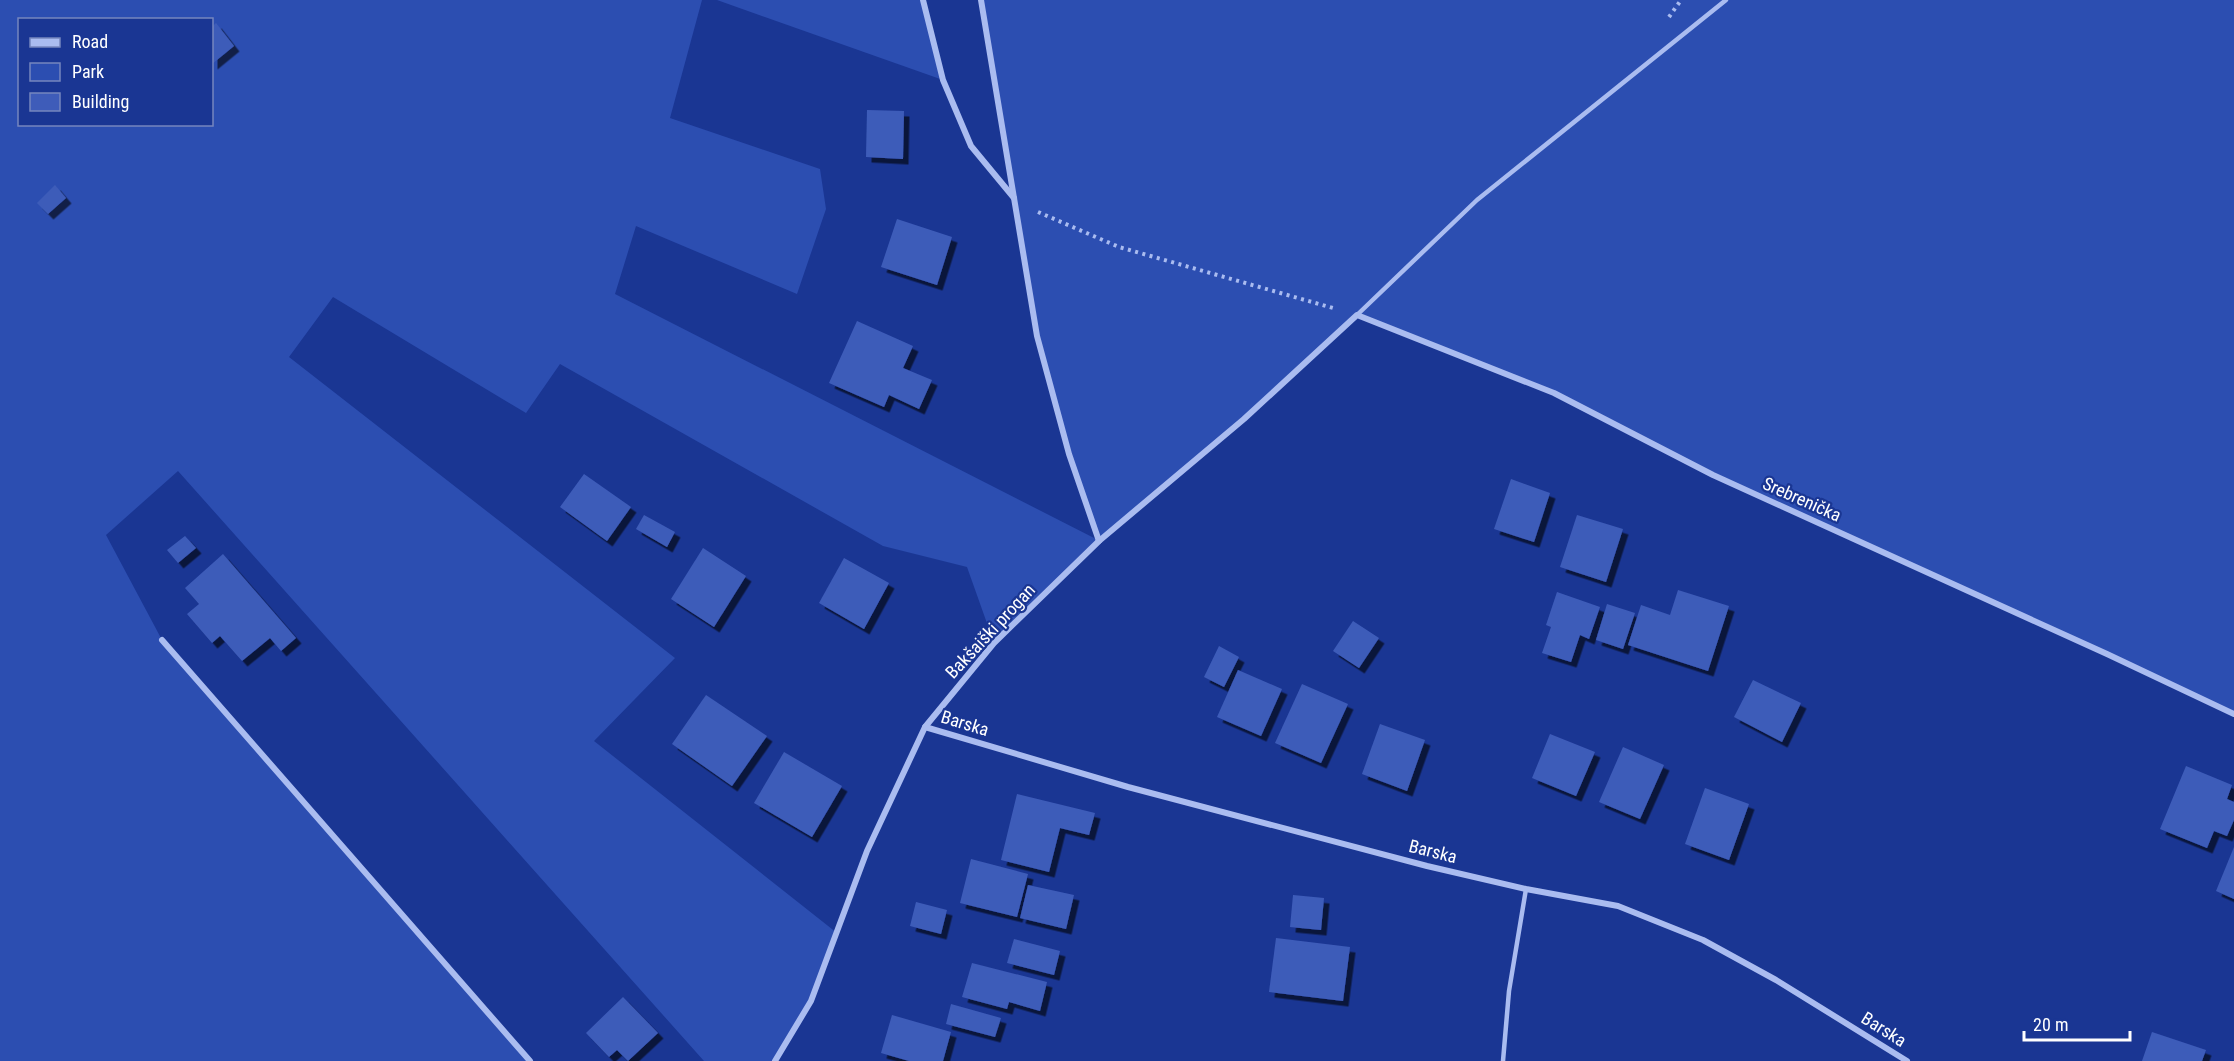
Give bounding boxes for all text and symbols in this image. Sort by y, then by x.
legend [18,18,213,126]
text: Road [72,31,108,52]
text: Park [72,61,104,82]
text: Building [72,91,129,112]
street label: Srebrenička [1760,472,1844,526]
street label: Bakšaiški progan [941,579,1039,683]
street label: Barska [939,706,991,740]
street label: Barska [1407,835,1459,867]
scale bar [2024,1004,2130,1042]
street label: Barska [1858,1007,1910,1051]
text: 20 m [2033,1014,2068,1035]

